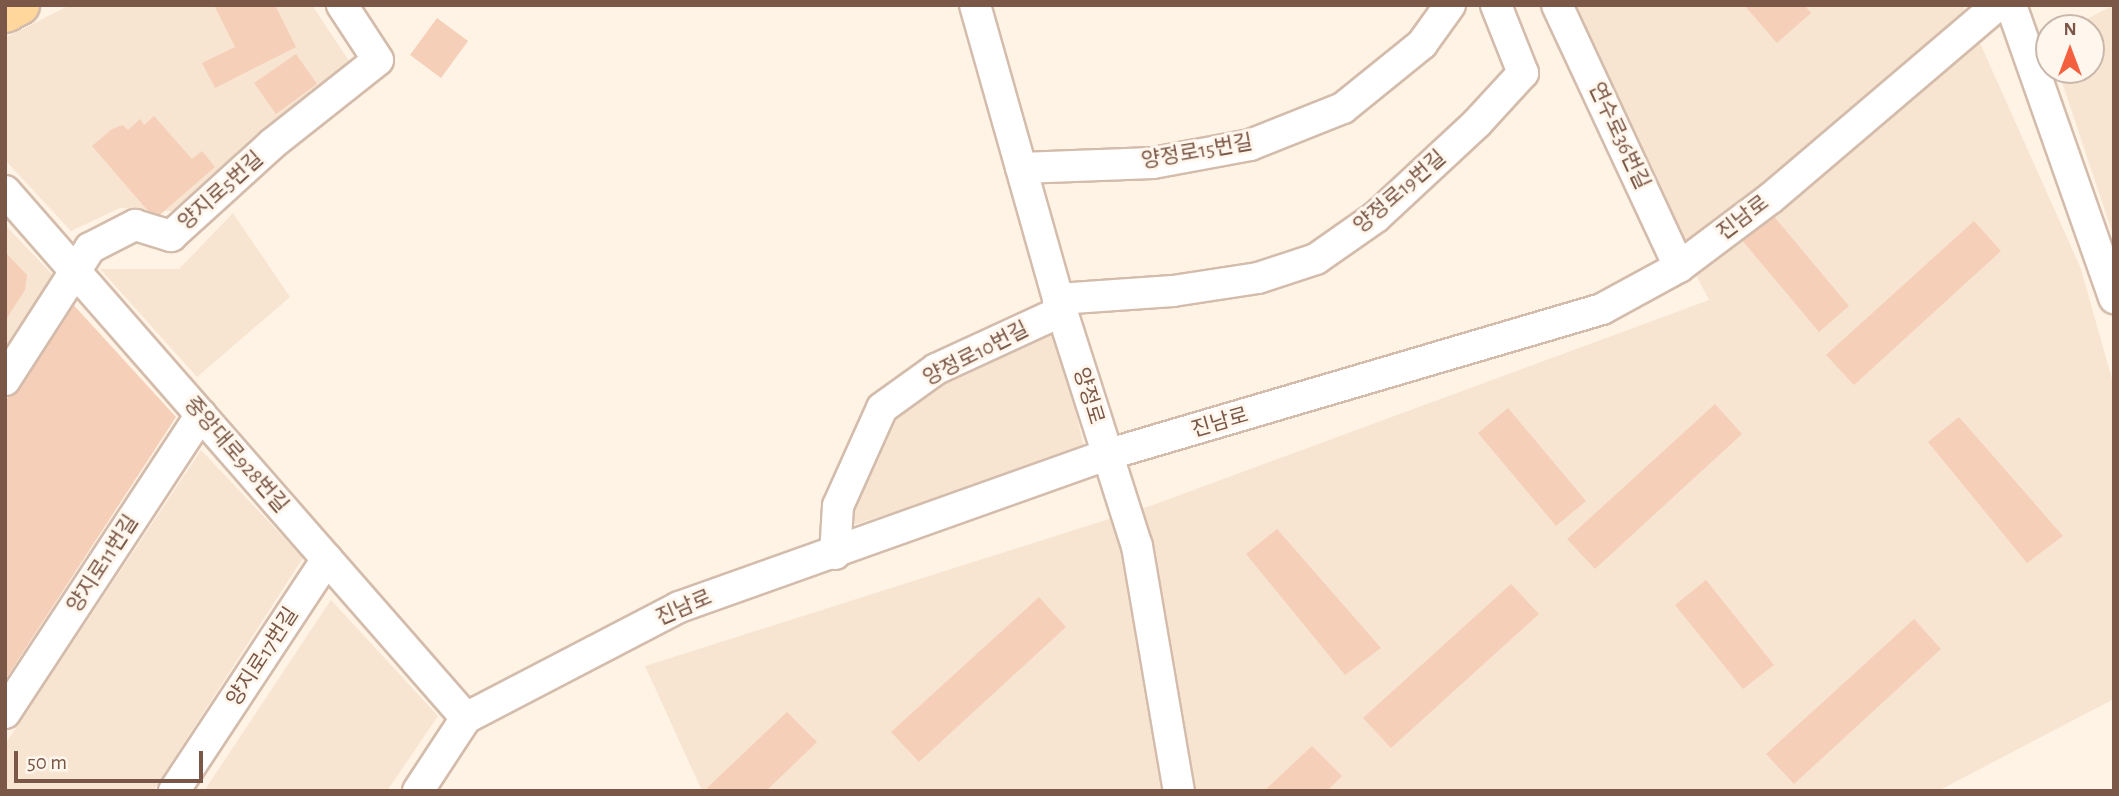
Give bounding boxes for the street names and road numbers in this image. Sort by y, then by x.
street label: 연수로36번길 [1583,79,1655,193]
street label: 양정로15번길 [1139,130,1255,174]
street label: 양정로19번길 [1349,145,1451,239]
street label: 양지로5번길 [173,146,269,236]
street label: 진남로 [1712,190,1774,246]
street label: 양정로10번길 [919,317,1033,391]
street label: 양정로 [1067,365,1109,427]
street label: 중앙대로928번길 [179,392,293,518]
street label: 진남로 [1189,403,1251,443]
street label: 양지로11번길 [62,511,144,617]
street label: 진남로 [652,585,716,631]
street label: 양지로17번길 [222,603,304,711]

